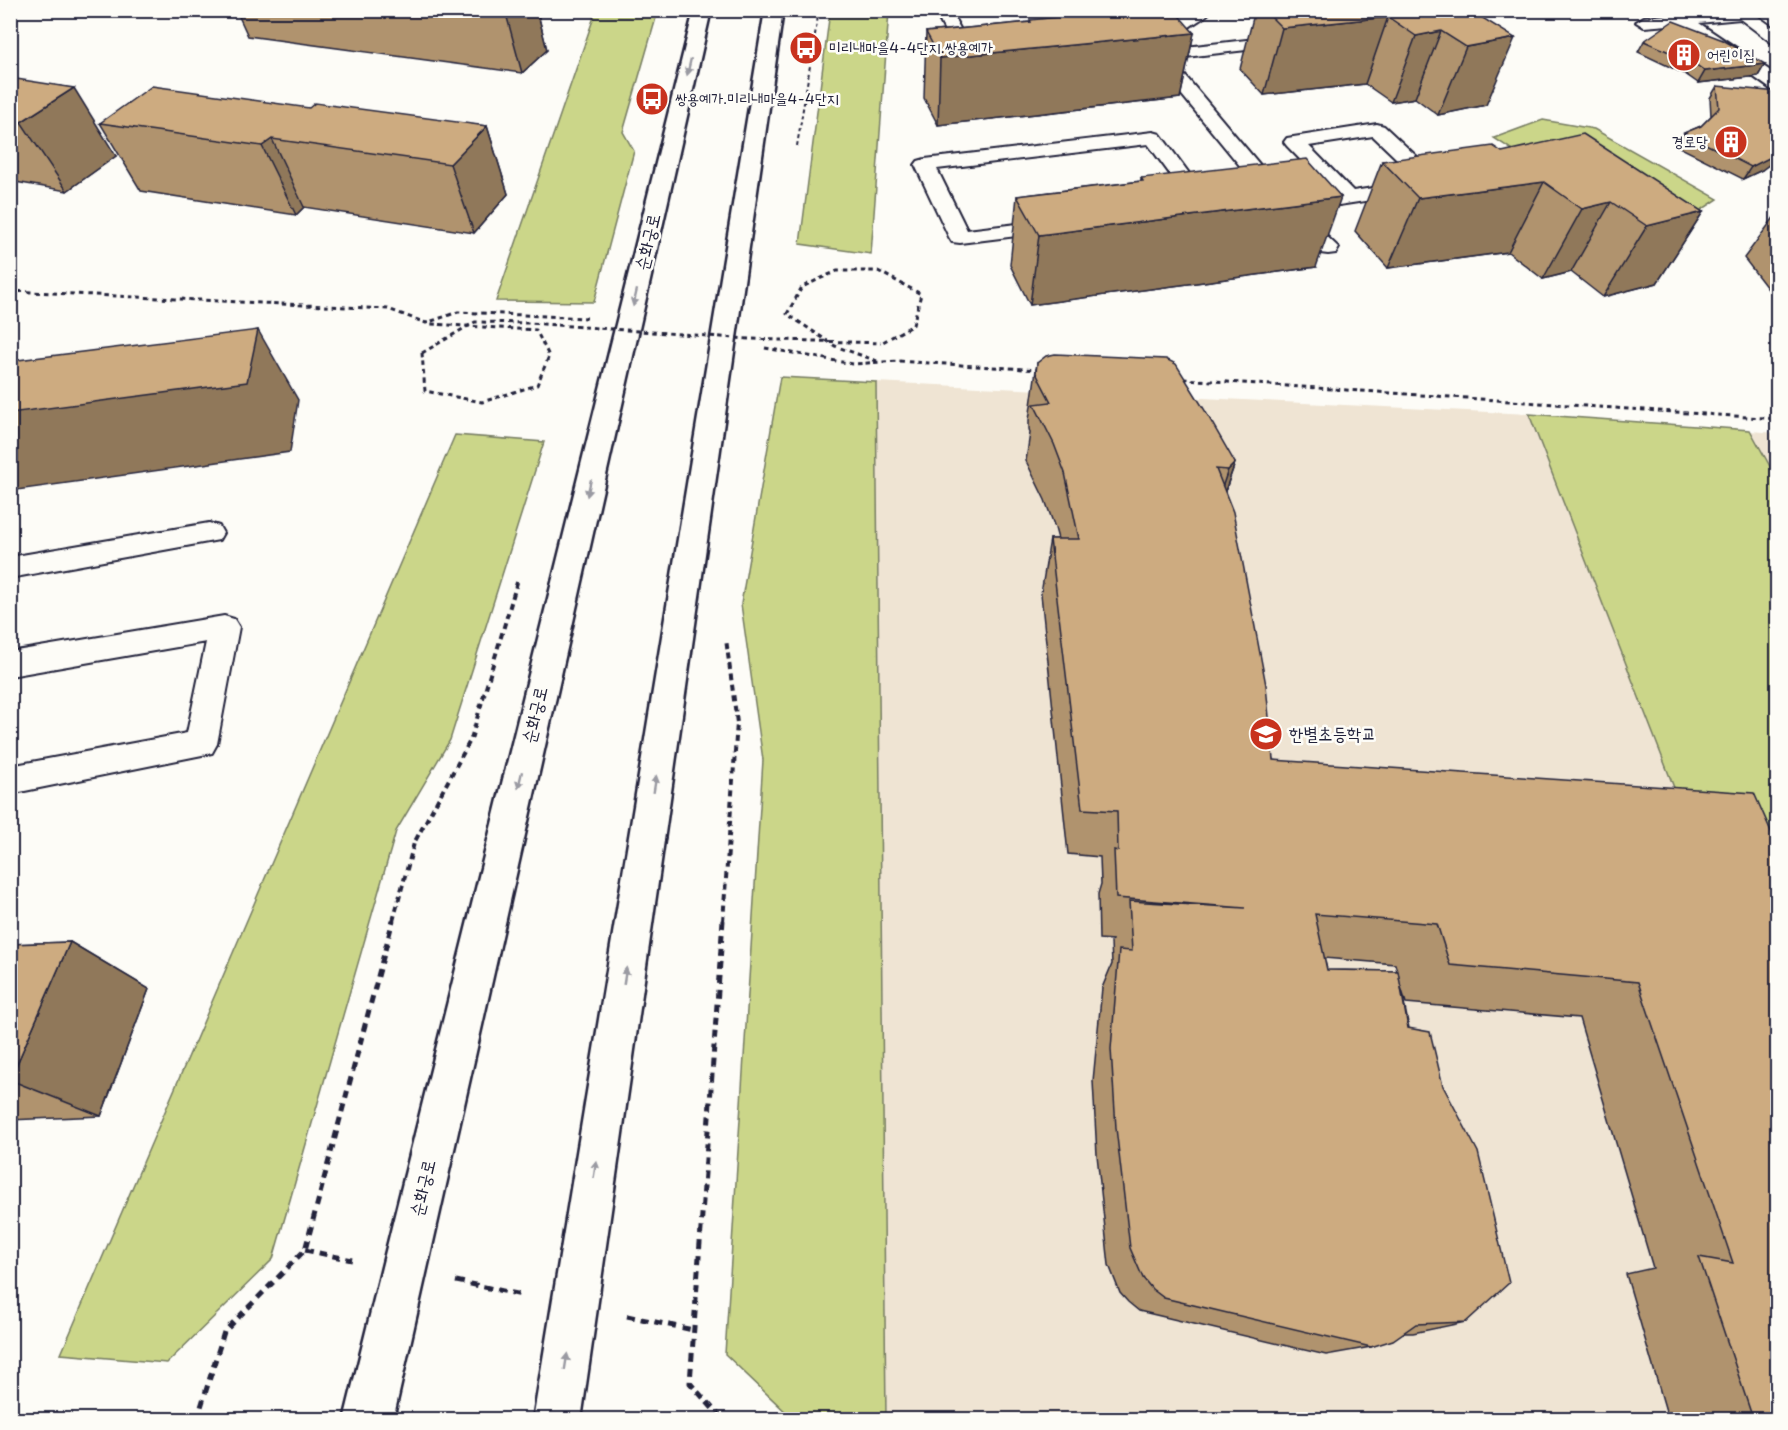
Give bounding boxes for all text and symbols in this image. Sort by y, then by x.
bus stop icon: 미리내마을4-4단지.쌍용예가 [788,30,824,66]
place label: 미리내마을4-4단지.쌍용예가 [829,35,993,58]
building icon: 어린이집 [1666,37,1702,73]
place label: 어린이집 [1707,42,1755,65]
one-way arrow [684,58,694,77]
bus stop icon: 쌍용예가.미리내마을4-4단지 [634,81,670,117]
place label: 쌍용예가.미리내마을4-4단지 [675,86,839,109]
building icon: 경로당 [1713,124,1749,160]
place label: 경로당 [1672,129,1708,152]
street label: 순화궁로 [627,210,666,273]
one-way arrow [629,289,639,307]
one-way arrow [584,478,594,497]
street label: 순화궁로 [514,683,553,746]
school or university icon: 한별초등학교 [1248,716,1284,752]
place label: 한별초등학교 [1289,719,1376,746]
one-way arrow [514,770,524,789]
one-way arrow [650,774,659,793]
one-way arrow [621,967,630,986]
street label: 순화궁로 [402,1156,441,1219]
one-way arrow [591,1159,600,1178]
one-way arrow [561,1352,570,1371]

